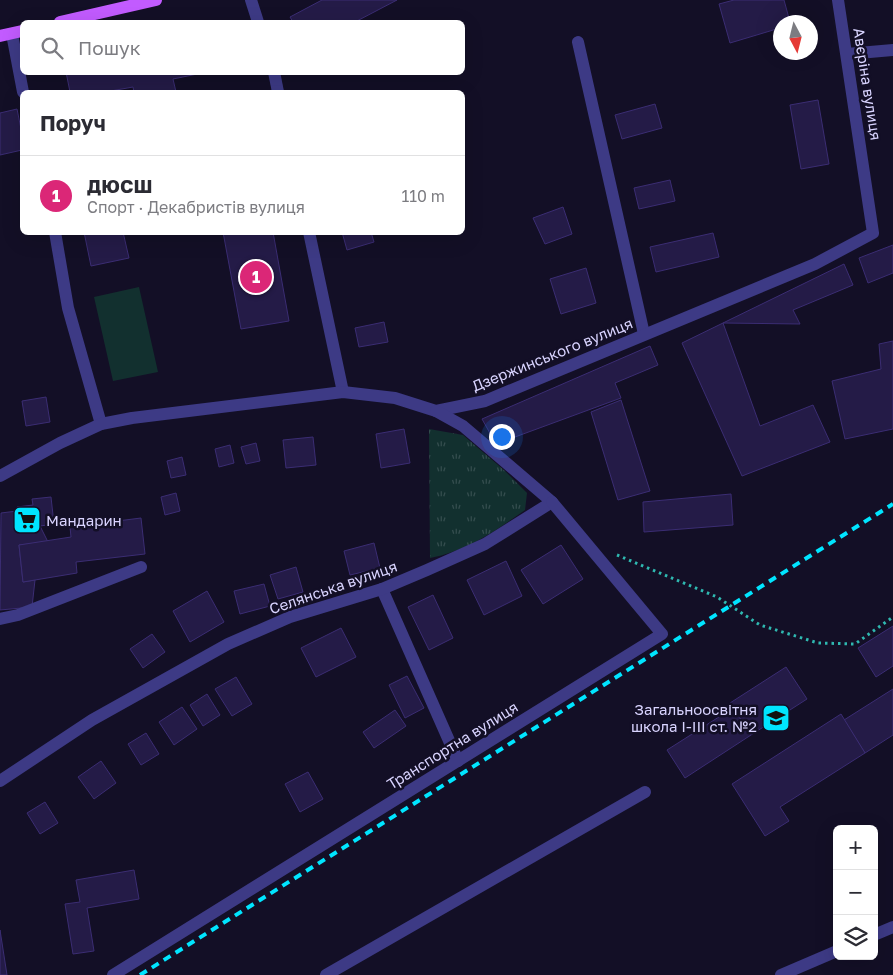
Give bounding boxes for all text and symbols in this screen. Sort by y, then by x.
north arrow [773,15,818,60]
search box [20,20,465,75]
street label: Авєріна вулиця [850,27,886,141]
icon: search [38,34,66,62]
text: Пошук [78,36,141,59]
text: Поруч [40,110,106,136]
text: ДЮСШ [87,174,152,197]
text: 1 [52,186,60,206]
text: 110 m [401,186,445,206]
text: Спорт · Декабристів вулиця [87,197,305,217]
pin: 1 [240,258,272,296]
street label: Дзержинського вулиця [469,313,635,395]
your location [489,424,515,450]
supermarket icon: Мандарин [12,505,42,535]
place label: Мандарин [46,511,122,529]
street label: Селянська вулиця [267,557,399,617]
street label: Транспортна вулиця [383,697,521,793]
place label: Загальноосвітня школа І-ІІІ ст. №2 [631,700,757,735]
school or university icon: Загальноосвітня школа І-ІІІ ст. №2 [761,703,791,733]
map controls [833,825,878,960]
button: + [833,825,878,870]
button: − [833,870,878,915]
button: layers [833,915,878,960]

